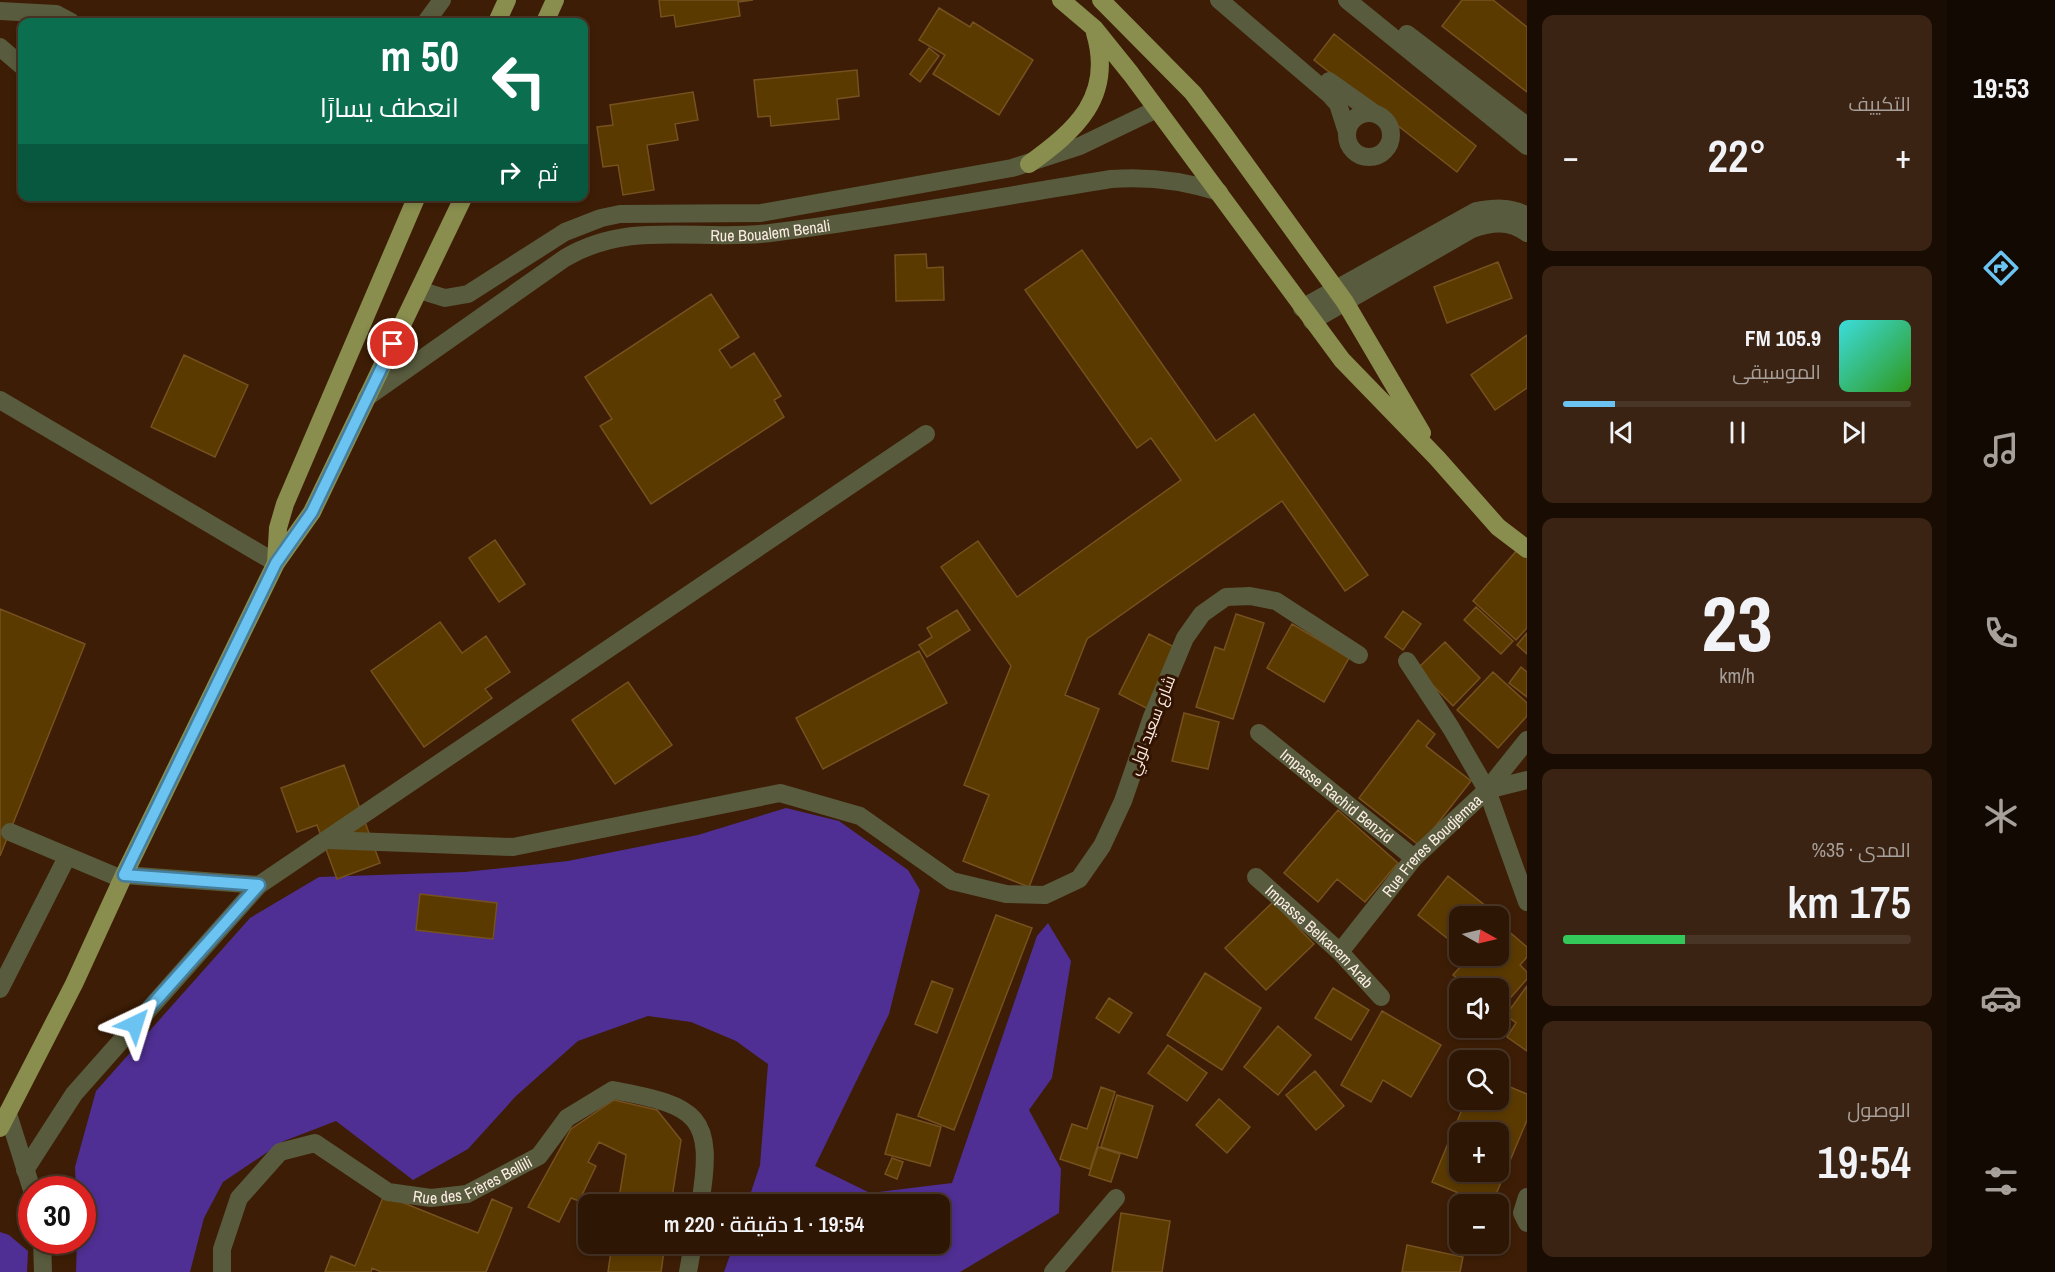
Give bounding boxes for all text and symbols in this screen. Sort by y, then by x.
text: 50 m [380,28,459,84]
icon: left [480,42,558,120]
text: 19:53 [1973,70,2029,106]
text: انعطف يسارًا [320,89,459,125]
text: التكييف [1848,90,1911,117]
text: 22° [1707,125,1767,186]
text: − [1563,134,1579,178]
text: + [1895,134,1911,178]
icon: right [493,156,526,189]
text: ثم [538,158,558,188]
street label: Rue Boualem Benali [710,214,832,246]
icon: directions [1980,247,2022,289]
pin [367,318,418,369]
text: 105.9 FM [1745,323,1821,353]
icon: arrive [376,327,409,360]
text: الموسيقى [1732,358,1821,385]
icon: previous [1605,416,1638,449]
icon: pause [1721,416,1754,449]
icon: next [1837,416,1870,449]
icon: music [1980,429,2022,471]
text: 23 [1701,570,1773,675]
icon: phone [1980,612,2022,654]
text: km/h [1719,662,1755,689]
street label: شارع سعيد لولي [1122,672,1183,779]
street label: Impasse Rachid Benzid [1276,743,1398,848]
street label: Rue Freres Boudjemaa [1377,789,1487,901]
icon: climate [1980,795,2022,837]
text: المدى · 35% [1811,836,1911,863]
text: 175 km [1787,871,1911,932]
street label: Impasse Belkacem Arab [1261,880,1379,993]
north arrow [1449,906,1509,966]
map controls [1449,906,1509,1254]
icon: car [1980,977,2022,1019]
button: sound [1449,978,1509,1038]
position arrow [103,992,167,1056]
button: search [1449,1050,1509,1110]
text: الوصول [1847,1096,1911,1123]
button: + [1449,1122,1509,1182]
text: 19:54 [1817,1131,1911,1192]
street label: Rue des Frères Bellili [412,1151,536,1209]
icon: filters [1980,1160,2022,1202]
speed limit sign: 30 [18,1176,96,1254]
button: − [1449,1194,1509,1254]
text: 19:54 · 1 دقيقة · 220 m [664,1209,864,1239]

